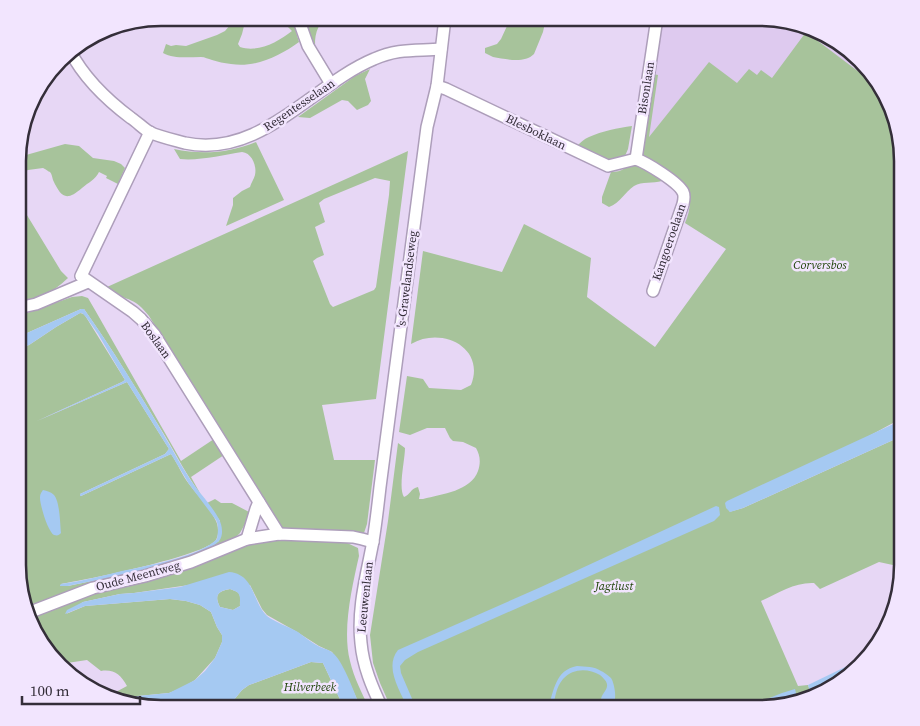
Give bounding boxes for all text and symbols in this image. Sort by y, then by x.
street label: Bisonlaan [634,61,658,115]
street label: Regentesselaan [260,75,338,135]
street label: Blesboklaan [503,111,569,153]
street label: Kangoeroelaan [648,201,690,283]
street label: 's-Gravelandseweg [393,230,421,328]
park label: Corversbos [793,257,847,273]
street label: Boslaan [137,318,175,362]
street label: Oude Meentweg [94,557,182,595]
street label: Leeuwenlaan [353,561,377,633]
park label: Jagtlust [593,578,634,594]
scale bar [22,674,140,706]
park label: Hilverbeek [283,679,337,695]
text: 100 m [30,680,70,701]

